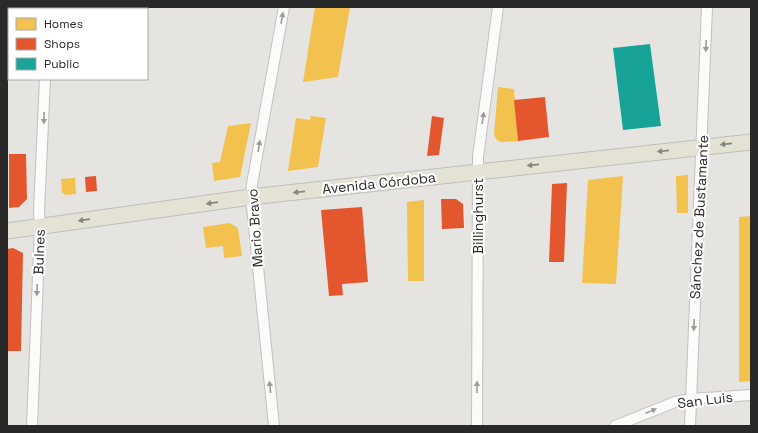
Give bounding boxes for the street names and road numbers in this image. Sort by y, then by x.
street label: Sánchez de Bustamante [686,134,712,300]
street label: Avenida Córdoba [321,168,437,198]
street label: Billinghurst [469,178,487,254]
street label: Mario Bravo [243,188,267,268]
street label: Bulnes [29,229,49,275]
street label: San Luis [676,388,734,412]

